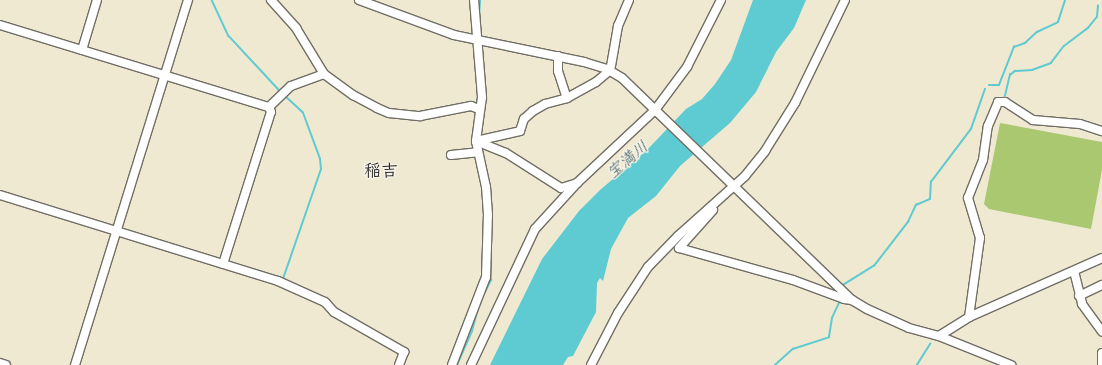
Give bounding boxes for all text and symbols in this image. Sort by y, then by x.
water label: 宝満川 [602,136,652,182]
district label: 稲吉 [364,160,398,180]

